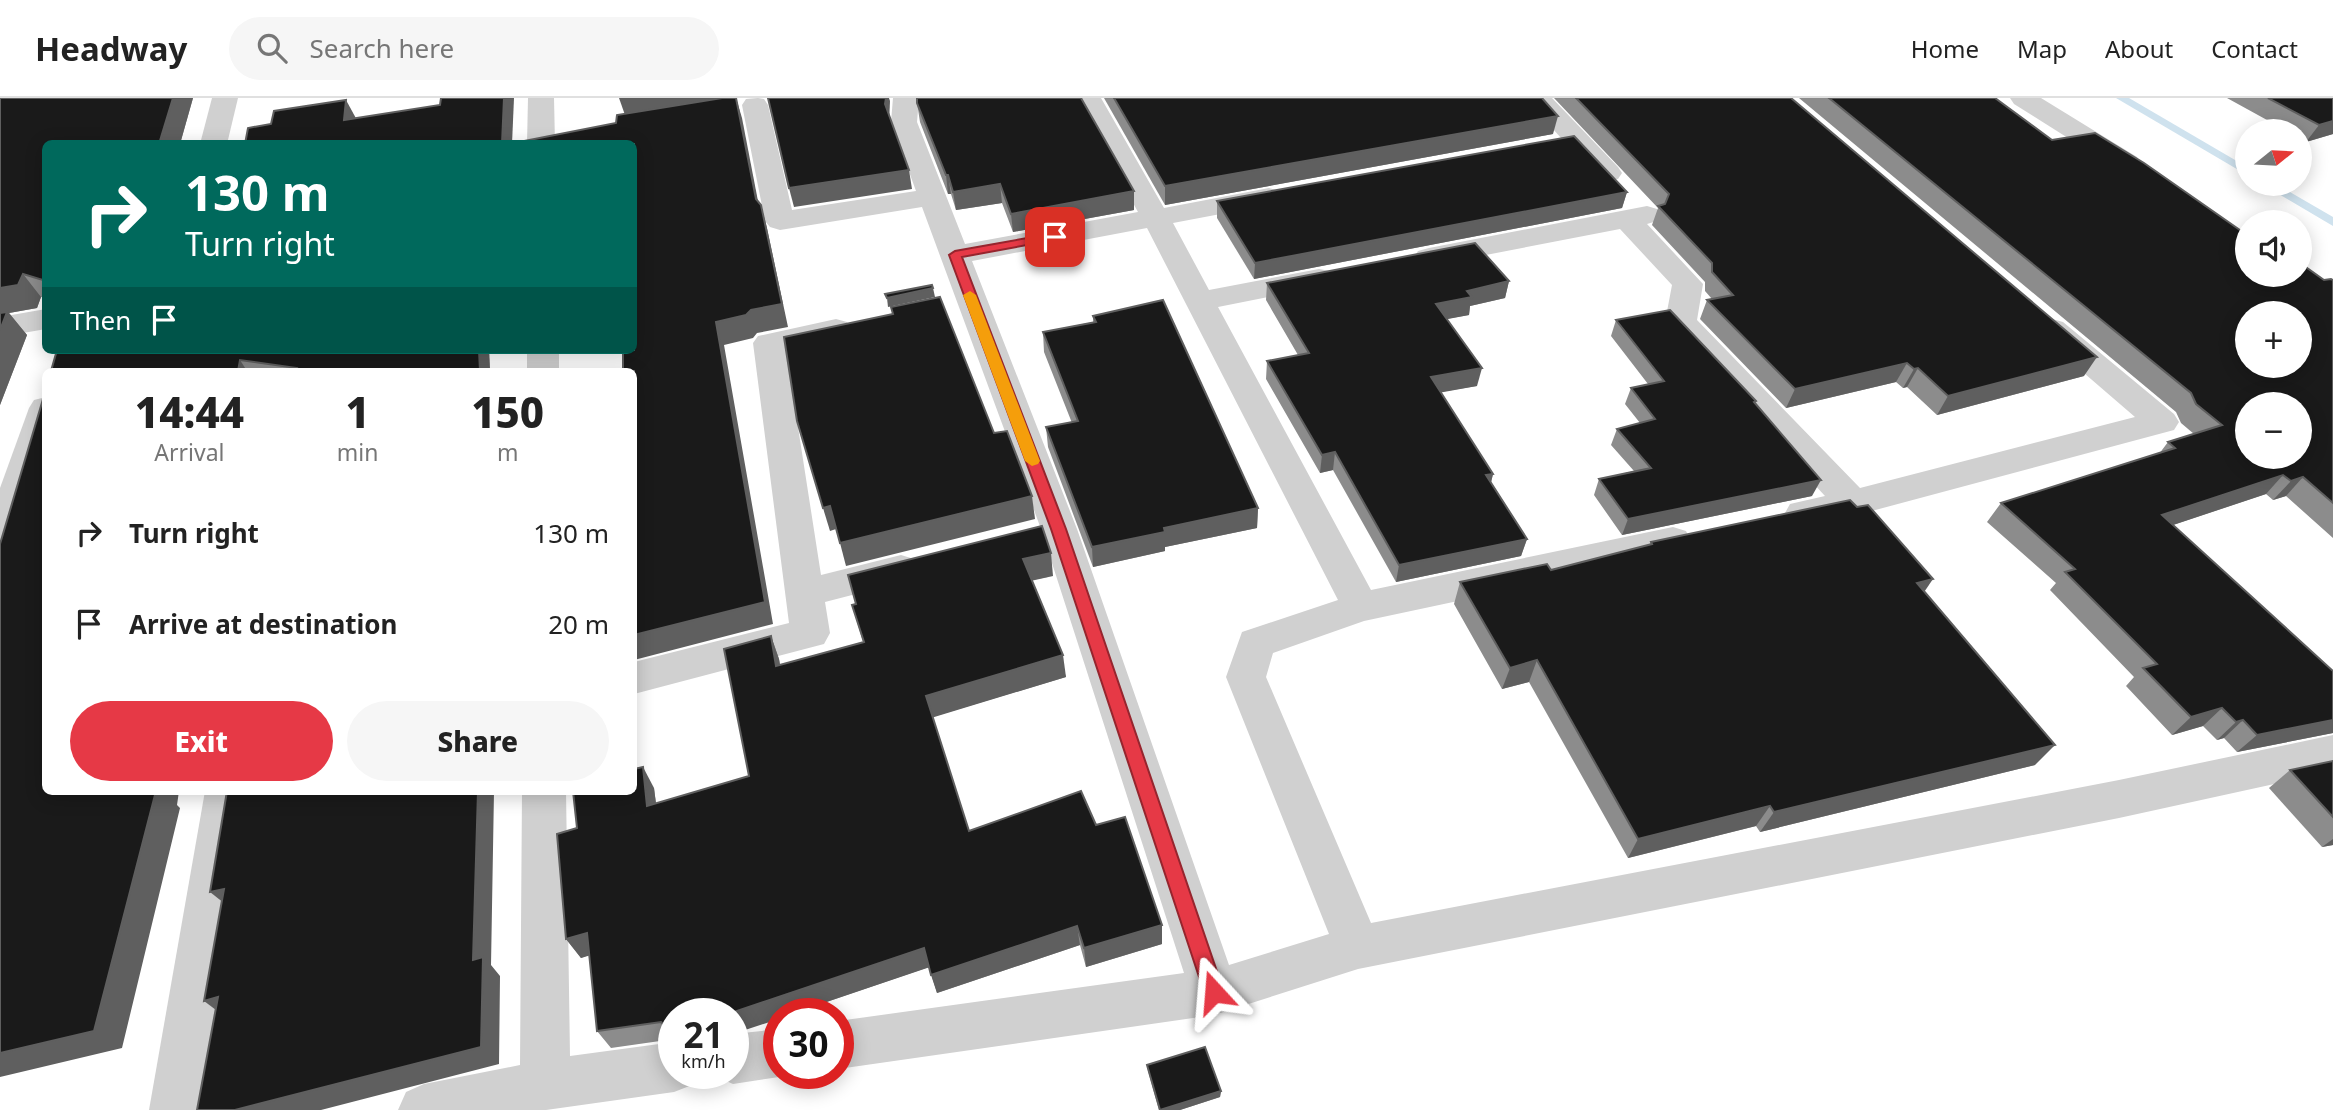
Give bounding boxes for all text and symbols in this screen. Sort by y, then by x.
search box [229,17,719,80]
text: Headway [35,26,187,71]
icon: search [253,29,291,67]
text: Search here [309,30,454,66]
text: Home [1911,32,1979,65]
text: Map [2017,32,2067,65]
text: About [2105,32,2173,65]
text: Contact [2211,32,2298,65]
north arrow [2235,119,2312,196]
map controls [2235,119,2312,469]
text: 130 m [185,159,330,225]
icon: right [70,168,161,259]
pin [1025,207,1085,267]
button: sound [2235,210,2312,287]
icon: arrive [1036,218,1074,256]
text: Turn right [185,222,335,265]
icon: arrive [145,301,183,339]
button: + [2235,301,2312,378]
text: Then [70,302,131,338]
text: 14:44 [135,383,244,440]
text: 1 [345,383,370,440]
text: 150 [471,383,544,440]
button: − [2235,392,2312,469]
text: Arrival [154,436,224,468]
text: min [337,436,378,468]
text: m [497,436,518,468]
icon: right [70,514,108,552]
text: Turn right [129,515,259,551]
text: 130 m [533,515,609,551]
icon: arrive [70,605,108,643]
text: Arrive at destination [129,606,398,642]
text: 20 m [548,606,609,642]
button: Exit [70,701,333,781]
button: Share [347,701,609,781]
position arrow [1177,955,1251,1029]
speed limit sign: 30 [763,998,854,1089]
text: 21 [683,1011,724,1058]
text: km/h [681,1049,726,1073]

